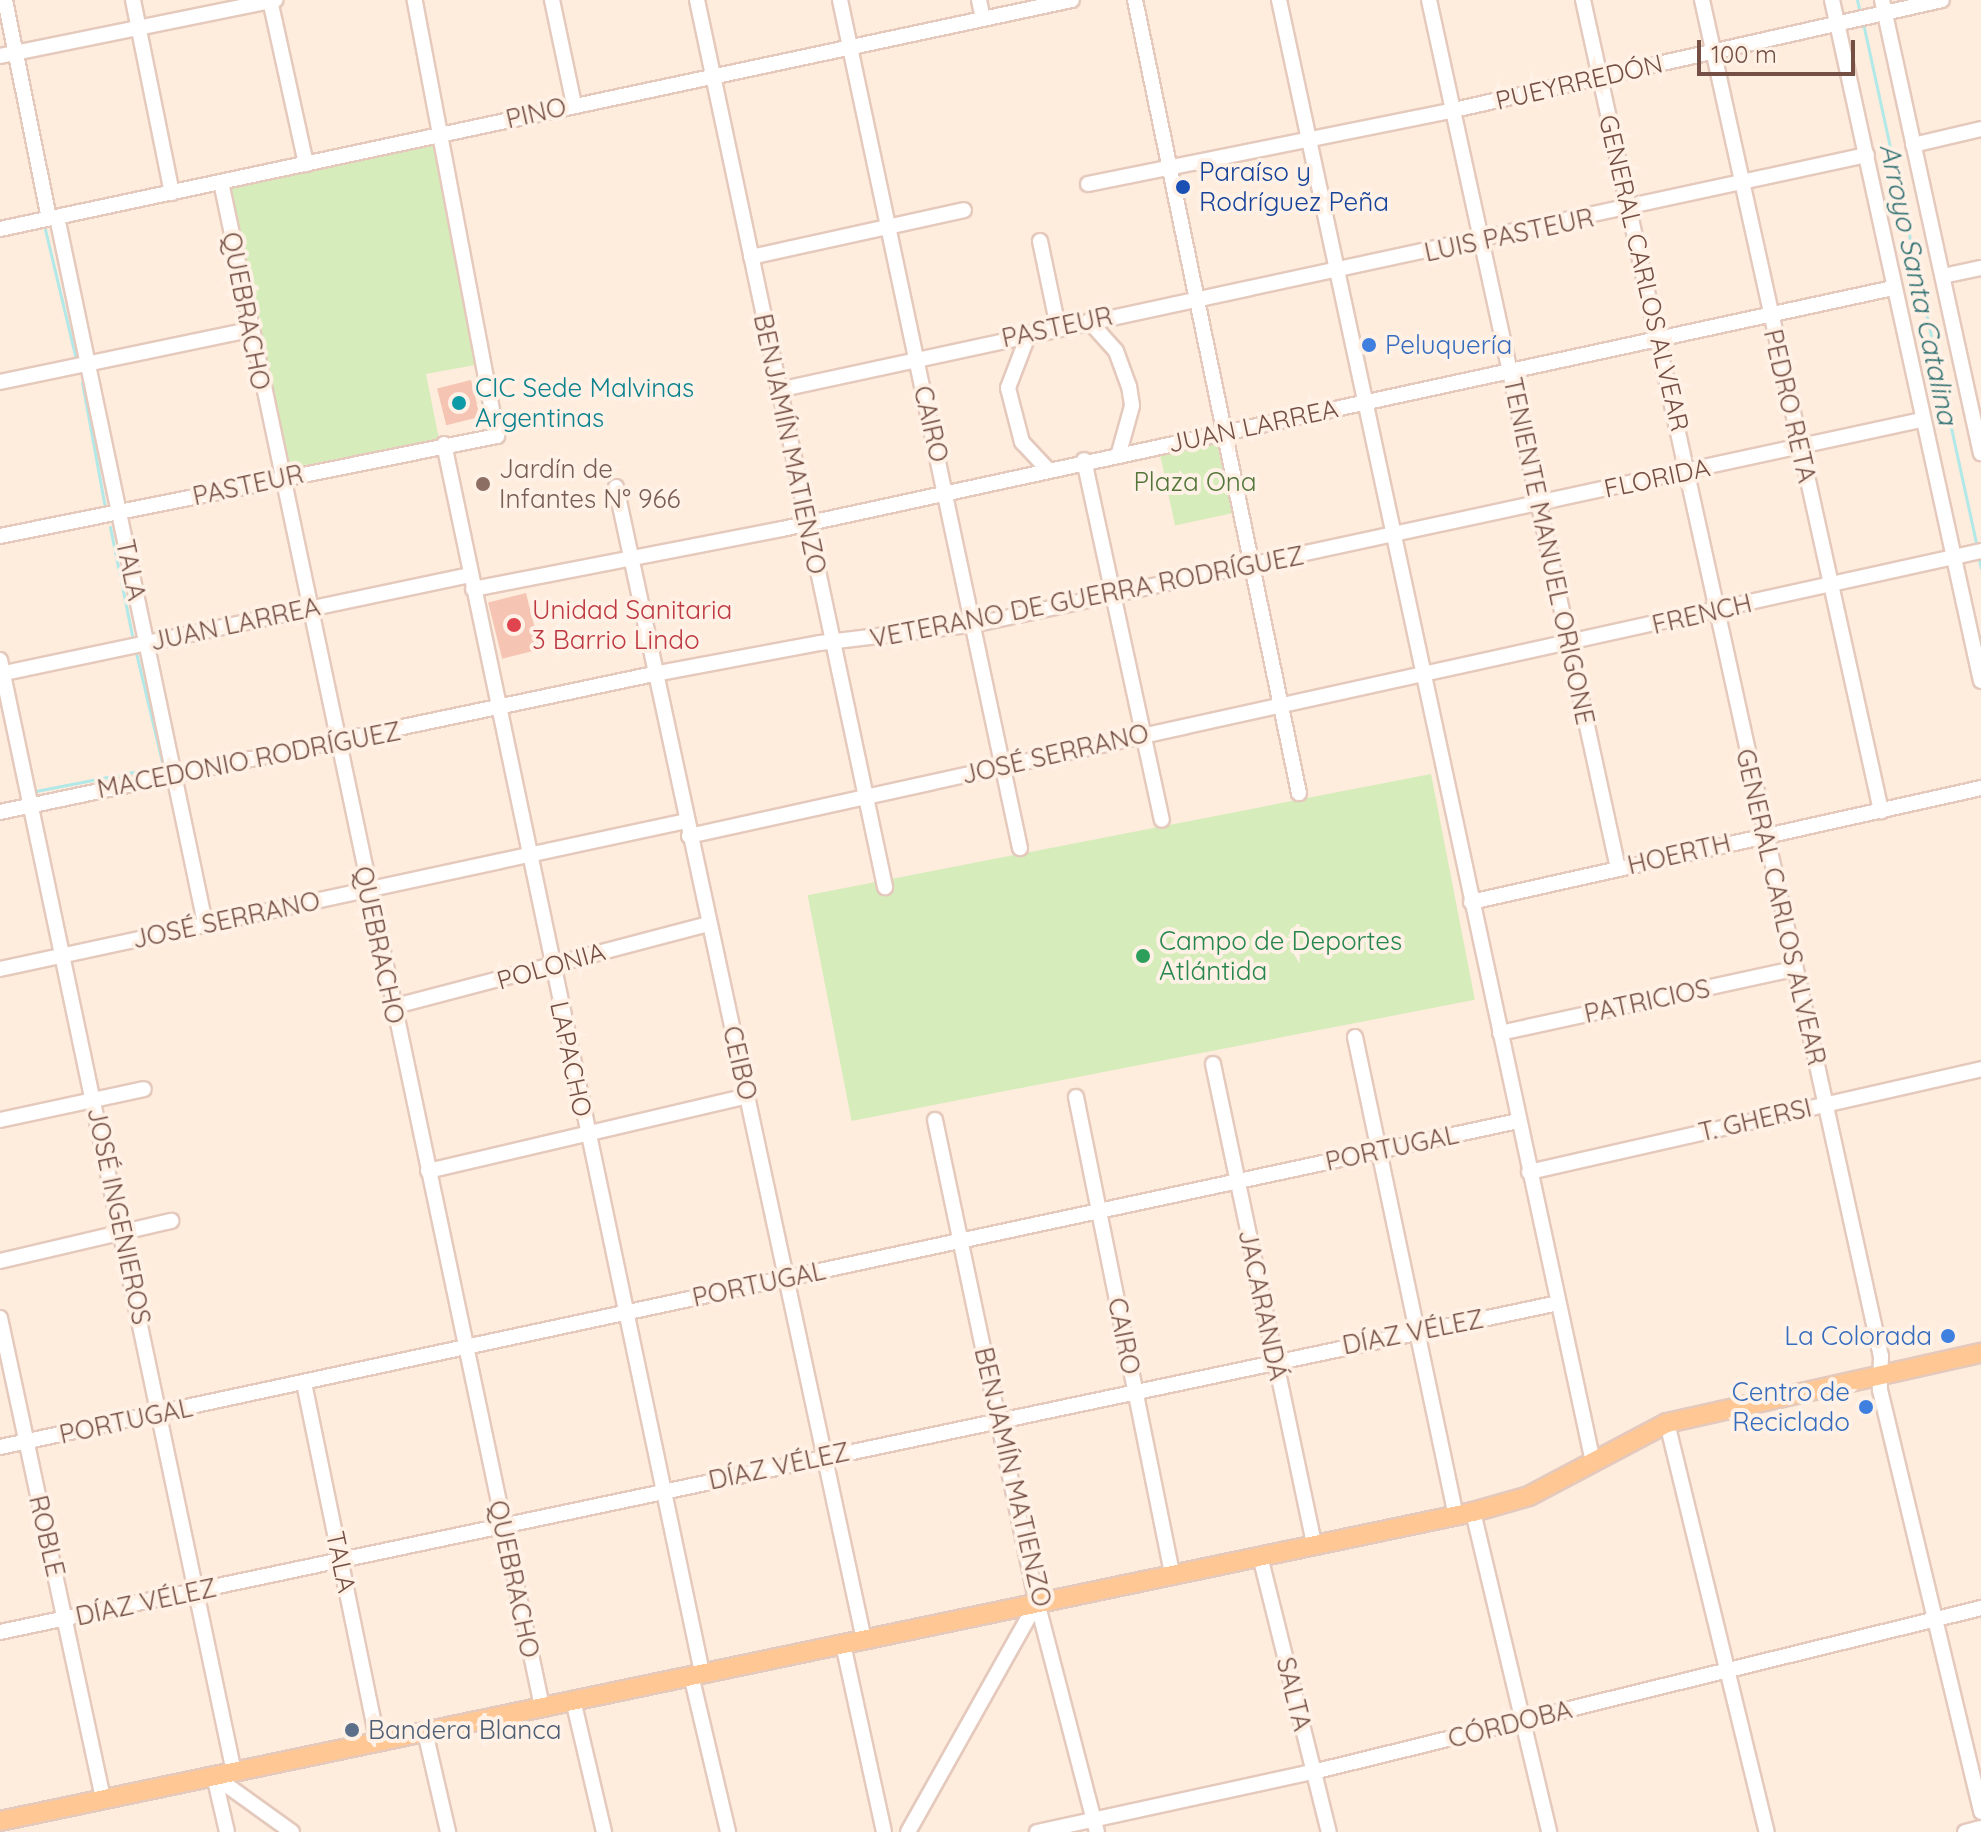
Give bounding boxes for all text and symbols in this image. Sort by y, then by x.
scale bar [1701,24,1859,74]
text: 100 m [1711,39,1777,69]
street label: PUEYRREDÓN [1492,48,1666,116]
street label: PINO [503,91,569,135]
street label: GENERAL CARLOS ALVEAR [1592,112,1696,434]
water label: Arroyo Santa Catalina [1873,140,1965,428]
place label: Paraíso y Rodríguez Peña [1199,156,1389,218]
marker: Paraíso y Rodríguez Peña [1174,178,1192,196]
street label: LUIS PASTEUR [1421,202,1597,268]
street label: QUEBRACHO [215,229,277,393]
street label: PASTEUR [999,300,1115,354]
street label: BENJAMÍN MATIENZO [747,311,833,577]
street label: PEDRO RETA [1757,326,1823,486]
place label: Peluquería [1385,329,1512,361]
marker: Peluquería [1360,336,1378,354]
place label: CIC Sede Malvinas Argentinas [475,372,694,434]
street label: TENIENTE MANUEL ORIGONE [1497,375,1601,727]
street label: CAIRO [907,383,955,465]
street label: JUAN LARREA [1165,393,1341,459]
marker: CIC Sede Malvinas Argentinas [450,394,468,412]
street label: FLORIDA [1601,452,1713,504]
place label: Jardín de Infantes N° 966 [499,453,680,514]
street label: PASTEUR [190,458,306,512]
park label: Plaza Ona [1133,466,1257,498]
marker: Jardín de Infantes N° 966 [474,475,492,493]
street label: TALA [109,536,153,604]
street label: VETERANO DE GUERRA RODRÍGUEZ [867,540,1307,654]
street label: FRENCH [1649,587,1755,641]
street label: JUAN LARREA [147,591,323,657]
place label: Unidad Sanitaria 3 Barrio Lindo [532,594,732,656]
marker: Unidad Sanitaria 3 Barrio Lindo [503,614,525,636]
street label: MACEDONIO RODRÍGUEZ [94,715,404,805]
street label: JOSÉ SERRANO [958,717,1152,791]
street label: GENERAL CARLOS ALVEAR [1729,746,1833,1068]
street label: HOERTH [1624,827,1734,881]
street label: QUEBRACHO [347,863,411,1027]
street label: JOSÉ SERRANO [129,885,323,955]
place label: Campo de Deportes Atlántida [1159,925,1402,986]
street label: POLONIA [493,936,609,996]
marker: Campo de Deportes Atlántida [1134,947,1152,965]
street label: PATRICIOS [1581,972,1713,1030]
street label: LAPACHO [544,998,598,1120]
street label: CEIBO [716,1023,764,1103]
street label: T. GHERSI [1695,1092,1815,1148]
street label: JOSÉ INGENIEROS [81,1104,157,1328]
street label: PORTUGAL [1323,1119,1461,1177]
street label: JACARANDÁ [1232,1227,1294,1383]
street label: PORTUGAL [690,1255,828,1313]
street label: CAIRO [1101,1295,1147,1377]
street label: DÍAZ VÉLEZ [1340,1303,1486,1361]
place label: La Colorada [1784,1320,1932,1352]
marker: La Colorada [1939,1327,1957,1345]
street label: BENJAMÍN MATIENZO [968,1344,1058,1610]
place label: Centro de Reciclado [1732,1376,1850,1438]
street label: PORTUGAL [57,1392,195,1450]
marker: Centro de Reciclado [1857,1398,1875,1416]
street label: DÍAZ VÉLEZ [706,1436,852,1496]
street label: ROBLE [23,1492,71,1580]
street label: QUEBRACHO [482,1497,546,1661]
street label: TALA [319,1528,363,1596]
street label: DÍAZ VÉLEZ [73,1572,219,1632]
street label: SALTA [1270,1654,1318,1734]
street label: CÓRDOBA [1445,1694,1575,1754]
place label: Bandera Blanca [368,1714,562,1746]
marker: Bandera Blanca [343,1721,361,1739]

